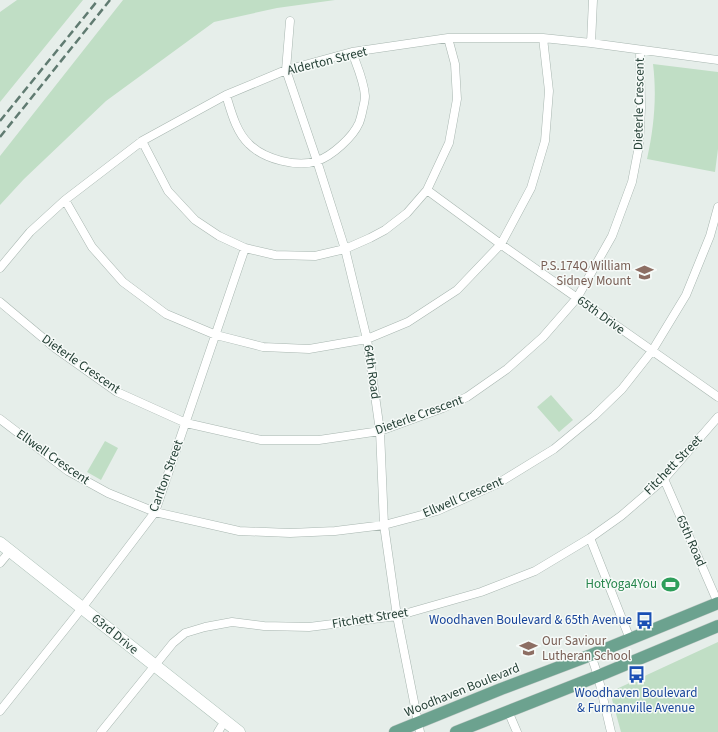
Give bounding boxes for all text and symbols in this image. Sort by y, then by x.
street label: Alderton Street [285,42,370,80]
street label: Dieterle Crescent [629,57,649,150]
place label: P.S.174Q William Sidney Mount [540,257,632,290]
school or university icon: P.S.174Q William Sidney Mount [634,263,654,283]
street label: 65th Drive [573,292,629,338]
street label: Dieterle Crescent [38,330,124,398]
street label: 64th Road [359,344,385,400]
street label: Dieterle Crescent [373,391,466,439]
street label: Ellwell Crescent [13,425,94,489]
street label: Fitchett Street [640,431,707,499]
street label: Carlton Street [145,437,188,514]
street label: Ellwell Crescent [420,472,507,522]
street label: 65th Road [672,512,710,570]
sports icon: HotYoga4You [660,574,680,594]
place label: HotYoga4You [586,575,657,593]
street label: Fitchett Street [331,603,410,633]
street label: 63rd Drive [88,610,142,658]
bus stop icon: Woodhaven Boulevard & 65th Avenue [635,610,655,630]
place label: Woodhaven Boulevard & 65th Avenue [429,611,632,629]
place label: Our Saviour Lutheran School [542,632,631,665]
school or university icon: Our Saviour Lutheran School [519,638,539,658]
street label: Woodhaven Boulevard [402,659,522,721]
bus stop icon: Woodhaven Boulevard & Furmanville Avenue [626,664,646,684]
place label: Woodhaven Boulevard & Furmanville Avenue [575,684,697,717]

